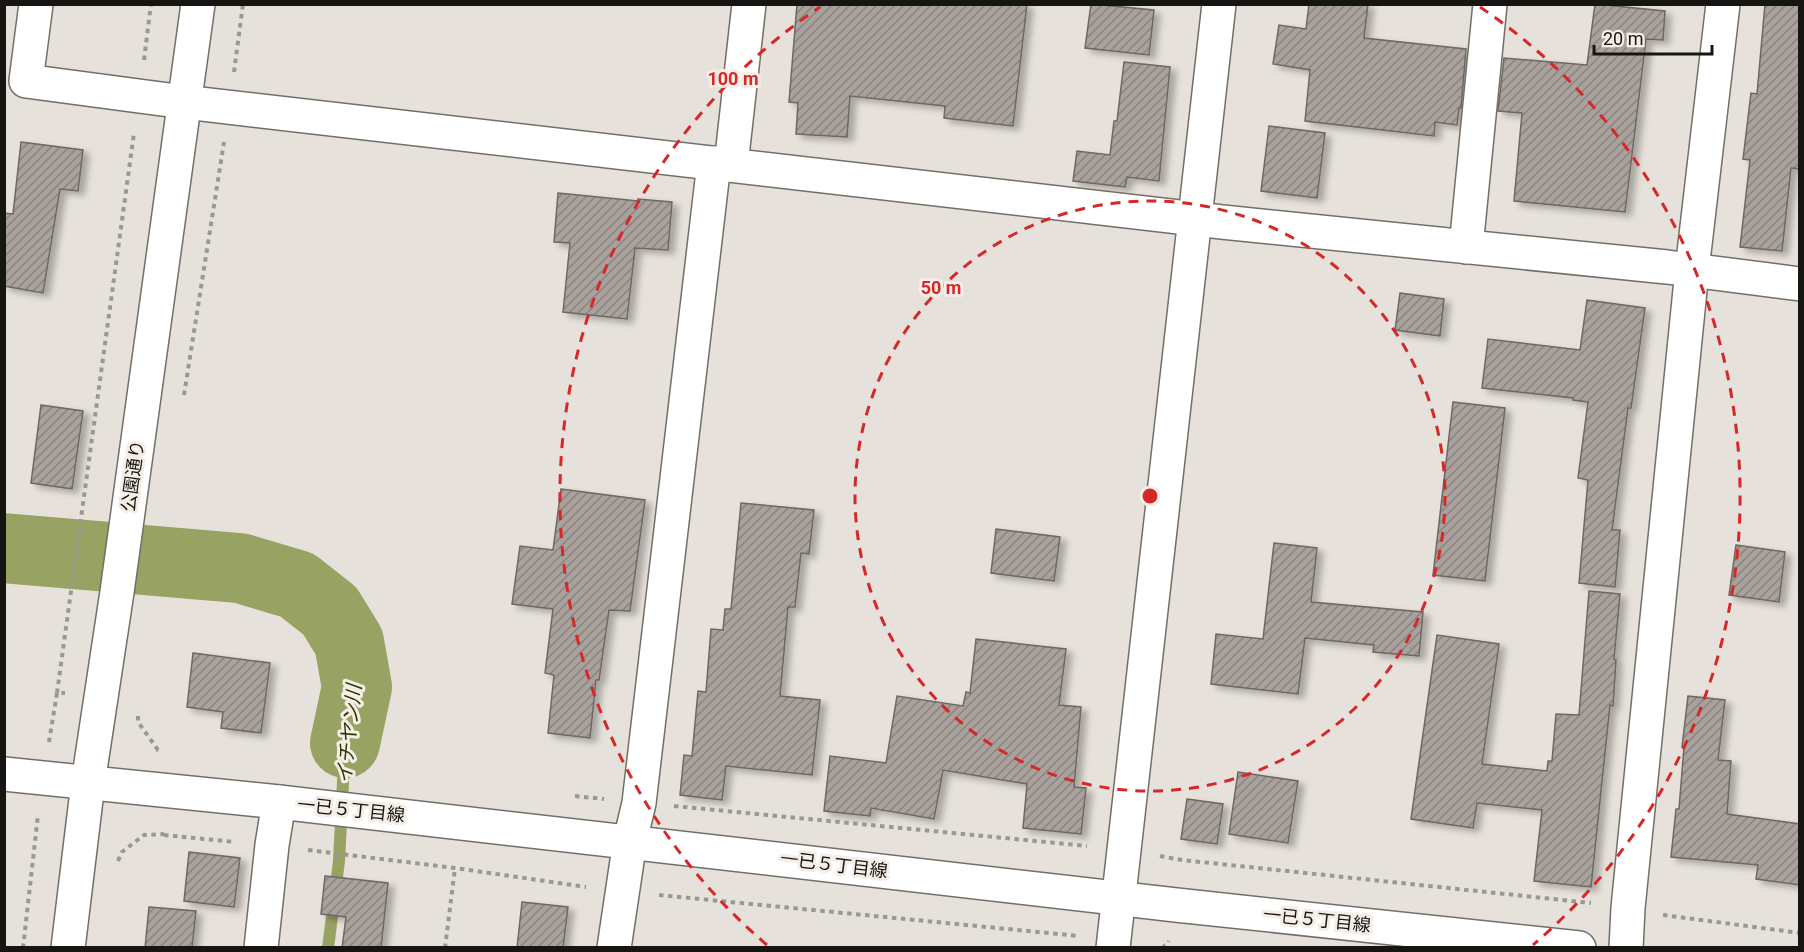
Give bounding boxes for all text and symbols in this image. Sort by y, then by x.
scale bar [1594,18,1712,56]
text: 20 m [1603,28,1643,49]
text: 100 m [707,68,759,89]
text: 50 m [921,277,961,298]
street label: 公園通り [117,439,148,513]
centre of rings [1140,486,1160,506]
water label: イチヤン川 [332,681,366,785]
street label: 一已５丁目線 [296,793,406,826]
street label: 一已５丁目線 [779,848,889,882]
street label: 一已５丁目線 [1262,903,1372,936]

